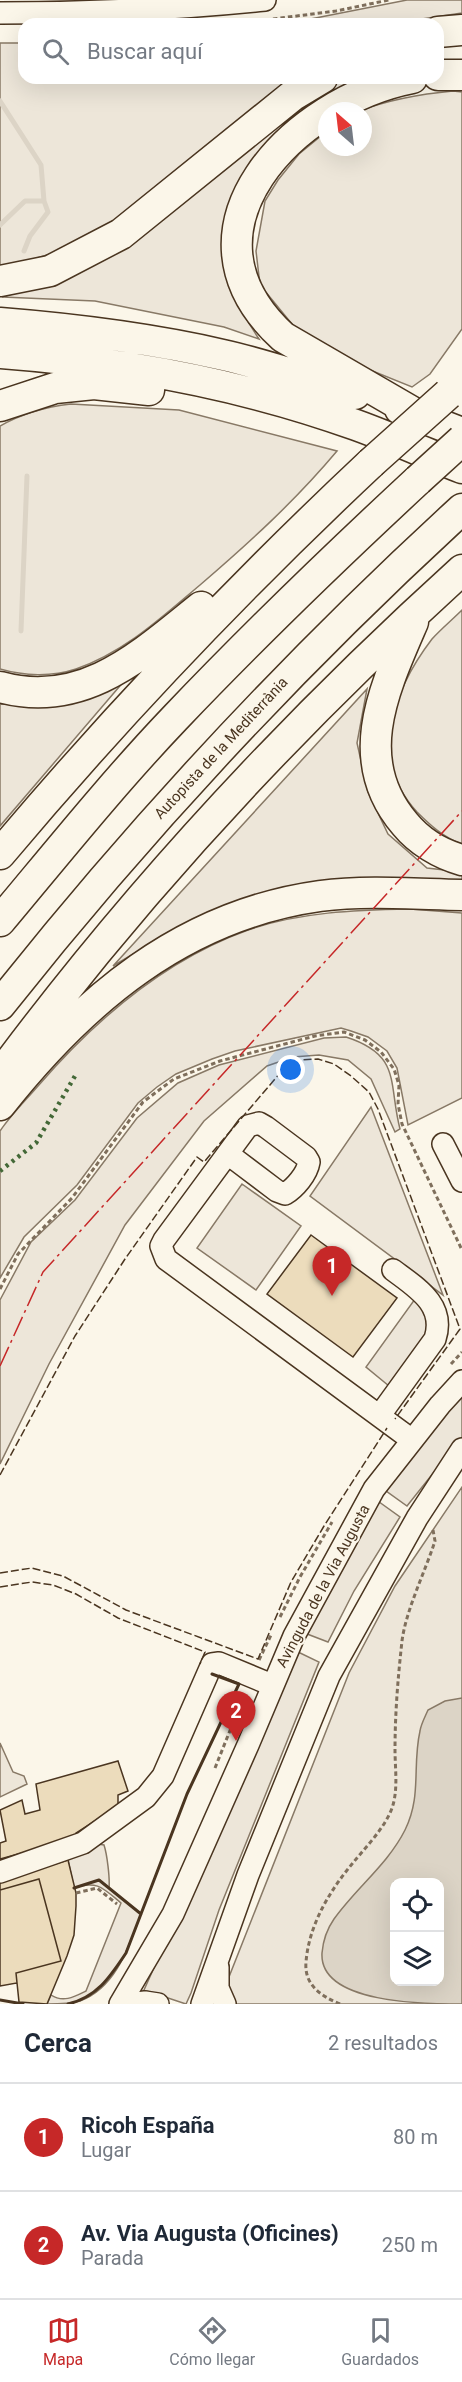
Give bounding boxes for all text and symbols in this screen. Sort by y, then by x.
search box [18,18,444,84]
icon: search [39,35,72,68]
text: Buscar aquí [87,39,203,64]
north arrow [318,102,372,156]
street label: Autopista de la Mediterrània [150,673,292,823]
your location [276,1055,305,1084]
pin: 1 [312,1246,352,1296]
street label: Avinguda de la Via Augusta [272,1501,374,1671]
pin: 2 [216,1692,256,1741]
map controls [390,1878,444,1986]
button: locate [390,1878,444,1932]
button: layers [390,1932,444,1986]
text: Cerca [24,2028,92,2058]
text: 2 resultados [328,2031,438,2055]
text: Ricoh España [81,2113,215,2138]
text: 1 [38,2125,49,2149]
text: 80 m [393,2125,438,2149]
text: Lugar [81,2138,131,2162]
text: Av. Via Augusta (Oficines) [81,2221,339,2246]
text: 2 [38,2233,49,2257]
text: 250 m [382,2233,438,2257]
text: Parada [81,2246,144,2270]
tab: Mapa [43,2314,83,2369]
tab: Cómo llegar [169,2314,255,2369]
tab: Guardados [341,2314,419,2369]

